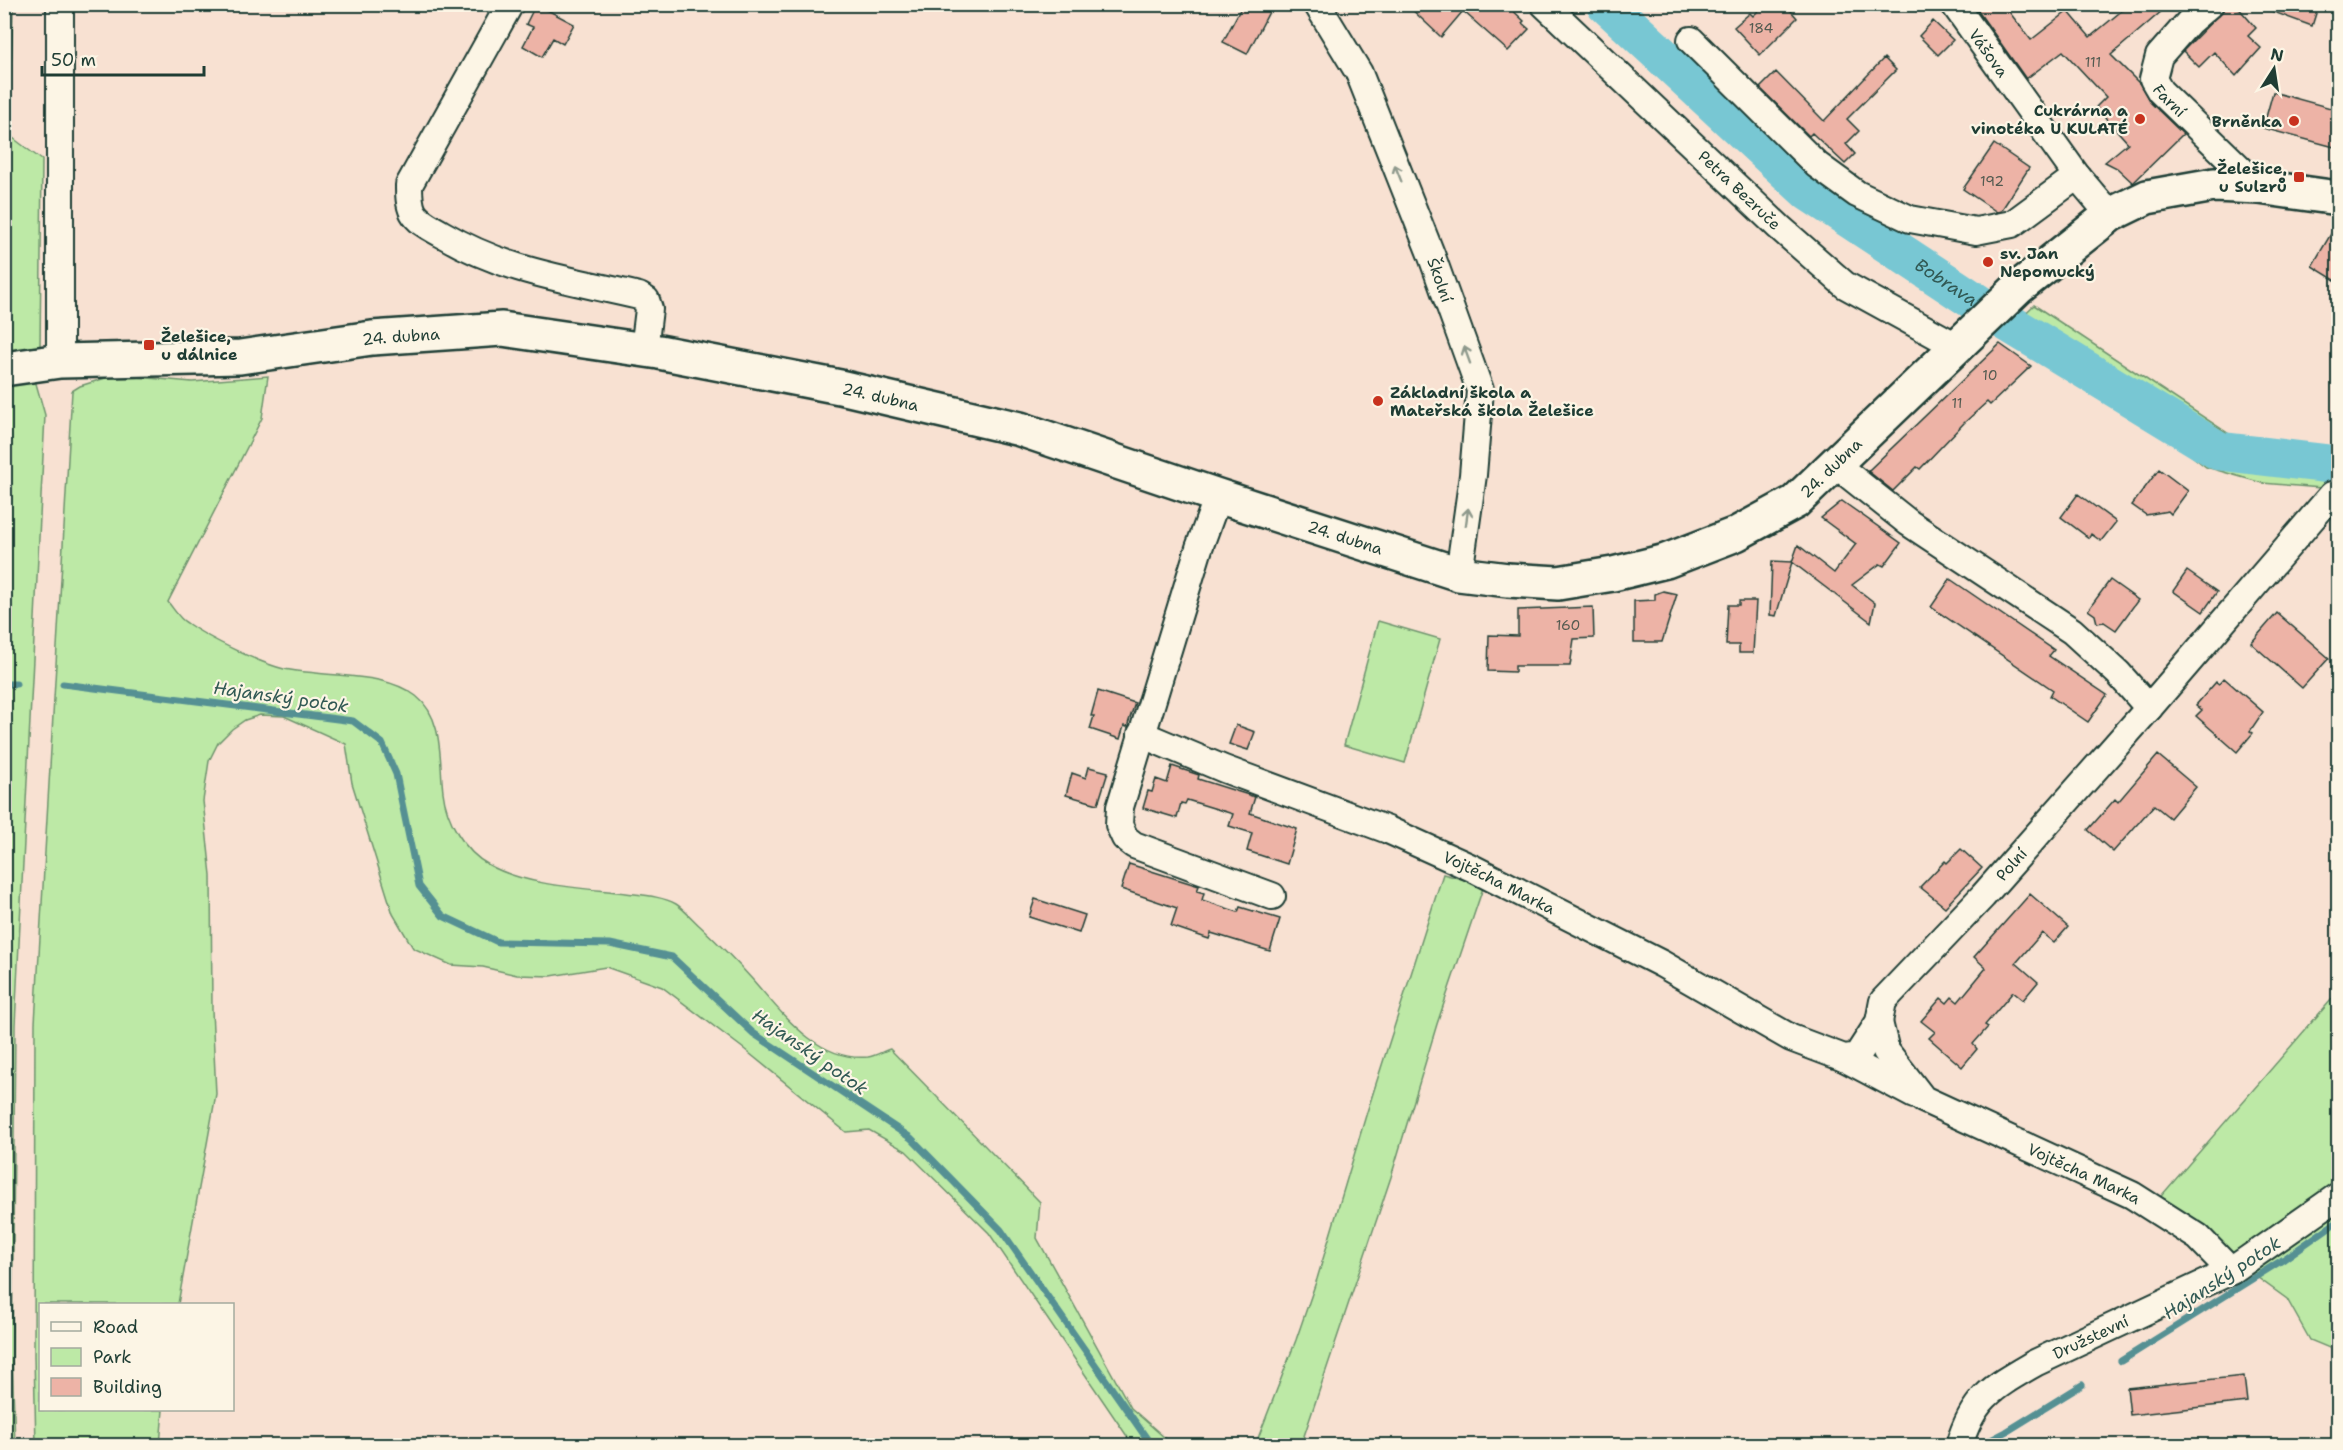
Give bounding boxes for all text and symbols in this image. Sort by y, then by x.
house number: 184 [1749,19,1774,37]
street label: Vášova [1964,25,2013,82]
scale bar [42,39,204,77]
north arrow [2244,39,2304,99]
text: N [2269,43,2285,66]
text: 50 m [51,48,96,72]
house number: 111 [2085,53,2101,71]
street label: Farní [2147,81,2191,122]
place label: Cukrárna a vinotéka U KULATÉ [1971,100,2128,139]
place label: Brněnka [2212,111,2282,132]
marker: Cukrárna a vinotéka U KULATÉ [2133,112,2147,126]
marker: Brněnka [2287,114,2301,128]
street label: Petra Bezruče [1694,146,1785,235]
place label: Želešice, u Sulzrů [2217,158,2287,197]
one-way arrow [1392,164,1403,183]
marker: Želešice, u Sulzrů [2292,170,2306,184]
house number: 192 [1980,172,2004,190]
place label: sv. Jan Nepomucký [2000,243,2095,282]
water label: Bobrava [1910,253,1982,312]
street label: Školní [1422,255,1458,306]
marker: sv. Jan Nepomucký [1981,255,1995,269]
street label: 24. dubna [361,323,441,350]
place label: Želešice, u dálnice [161,326,238,365]
marker: Želešice, u dálnice [142,338,156,352]
one-way arrow [1461,347,1472,365]
house number: 10 [1982,366,1998,384]
street label: 24. dubna [840,378,921,416]
place label: Základní škola a Mateřská škola Želešice [1390,382,1594,421]
marker: Základní škola a Mateřská škola Želešice [1371,394,1385,408]
house number: 11 [1951,394,1963,412]
street label: 24. dubna [1796,433,1867,503]
one-way arrow [1462,507,1473,527]
street label: 24. dubna [1305,516,1386,560]
house number: 160 [1556,616,1580,634]
water label: Hajanský potok [212,676,351,718]
street label: Polní [1991,843,2032,885]
street label: Vojtěcha Marka [1440,846,1559,919]
water label: Hajanský potok [747,1003,873,1101]
street label: Vojtěcha Marka [2024,1138,2145,1209]
water label: Hajanský potok [2158,1231,2286,1325]
legend [39,1303,234,1411]
street label: Družstevní [2049,1310,2132,1364]
text: Road [93,1315,138,1339]
text: Park [93,1345,132,1369]
text: Building [93,1375,162,1399]

